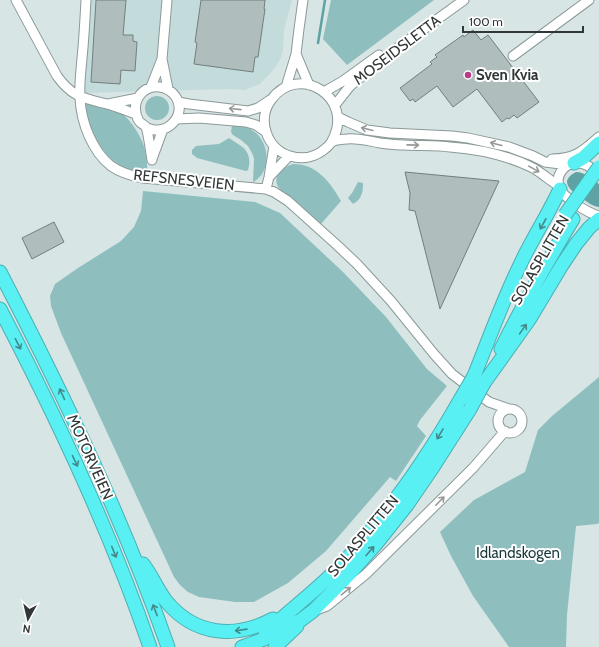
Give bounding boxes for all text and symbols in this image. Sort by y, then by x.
scale bar [463,8,583,34]
street label: MOSEIDSLETTA [350,11,445,89]
text: 100 m [469,14,503,29]
place label: Sven Kvia [476,66,539,84]
marker: Sven Kvia [463,70,473,80]
one-way arrow [229,106,242,113]
one-way arrow [361,125,374,132]
one-way arrow [490,140,503,147]
one-way arrow [406,141,419,149]
street label: REFSNESVEIEN [132,166,236,194]
one-way arrow [528,166,540,174]
street label: SOLASPLITTEN [507,212,573,308]
one-way arrow [538,218,546,230]
one-way arrow [519,324,527,335]
one-way arrow [15,338,22,350]
one-way arrow [58,389,65,401]
street label: MOTORVEIEN [63,411,117,503]
one-way arrow [436,428,444,440]
one-way arrow [71,455,79,467]
street label: SOLASPLITTEN [324,492,402,580]
one-way arrow [435,496,445,506]
park label: Idlandskogen [476,544,560,562]
one-way arrow [366,545,375,556]
one-way arrow [111,546,118,558]
one-way arrow [340,587,351,596]
north arrow [8,599,48,639]
one-way arrow [150,605,158,617]
text: N [22,621,31,636]
one-way arrow [235,626,248,634]

